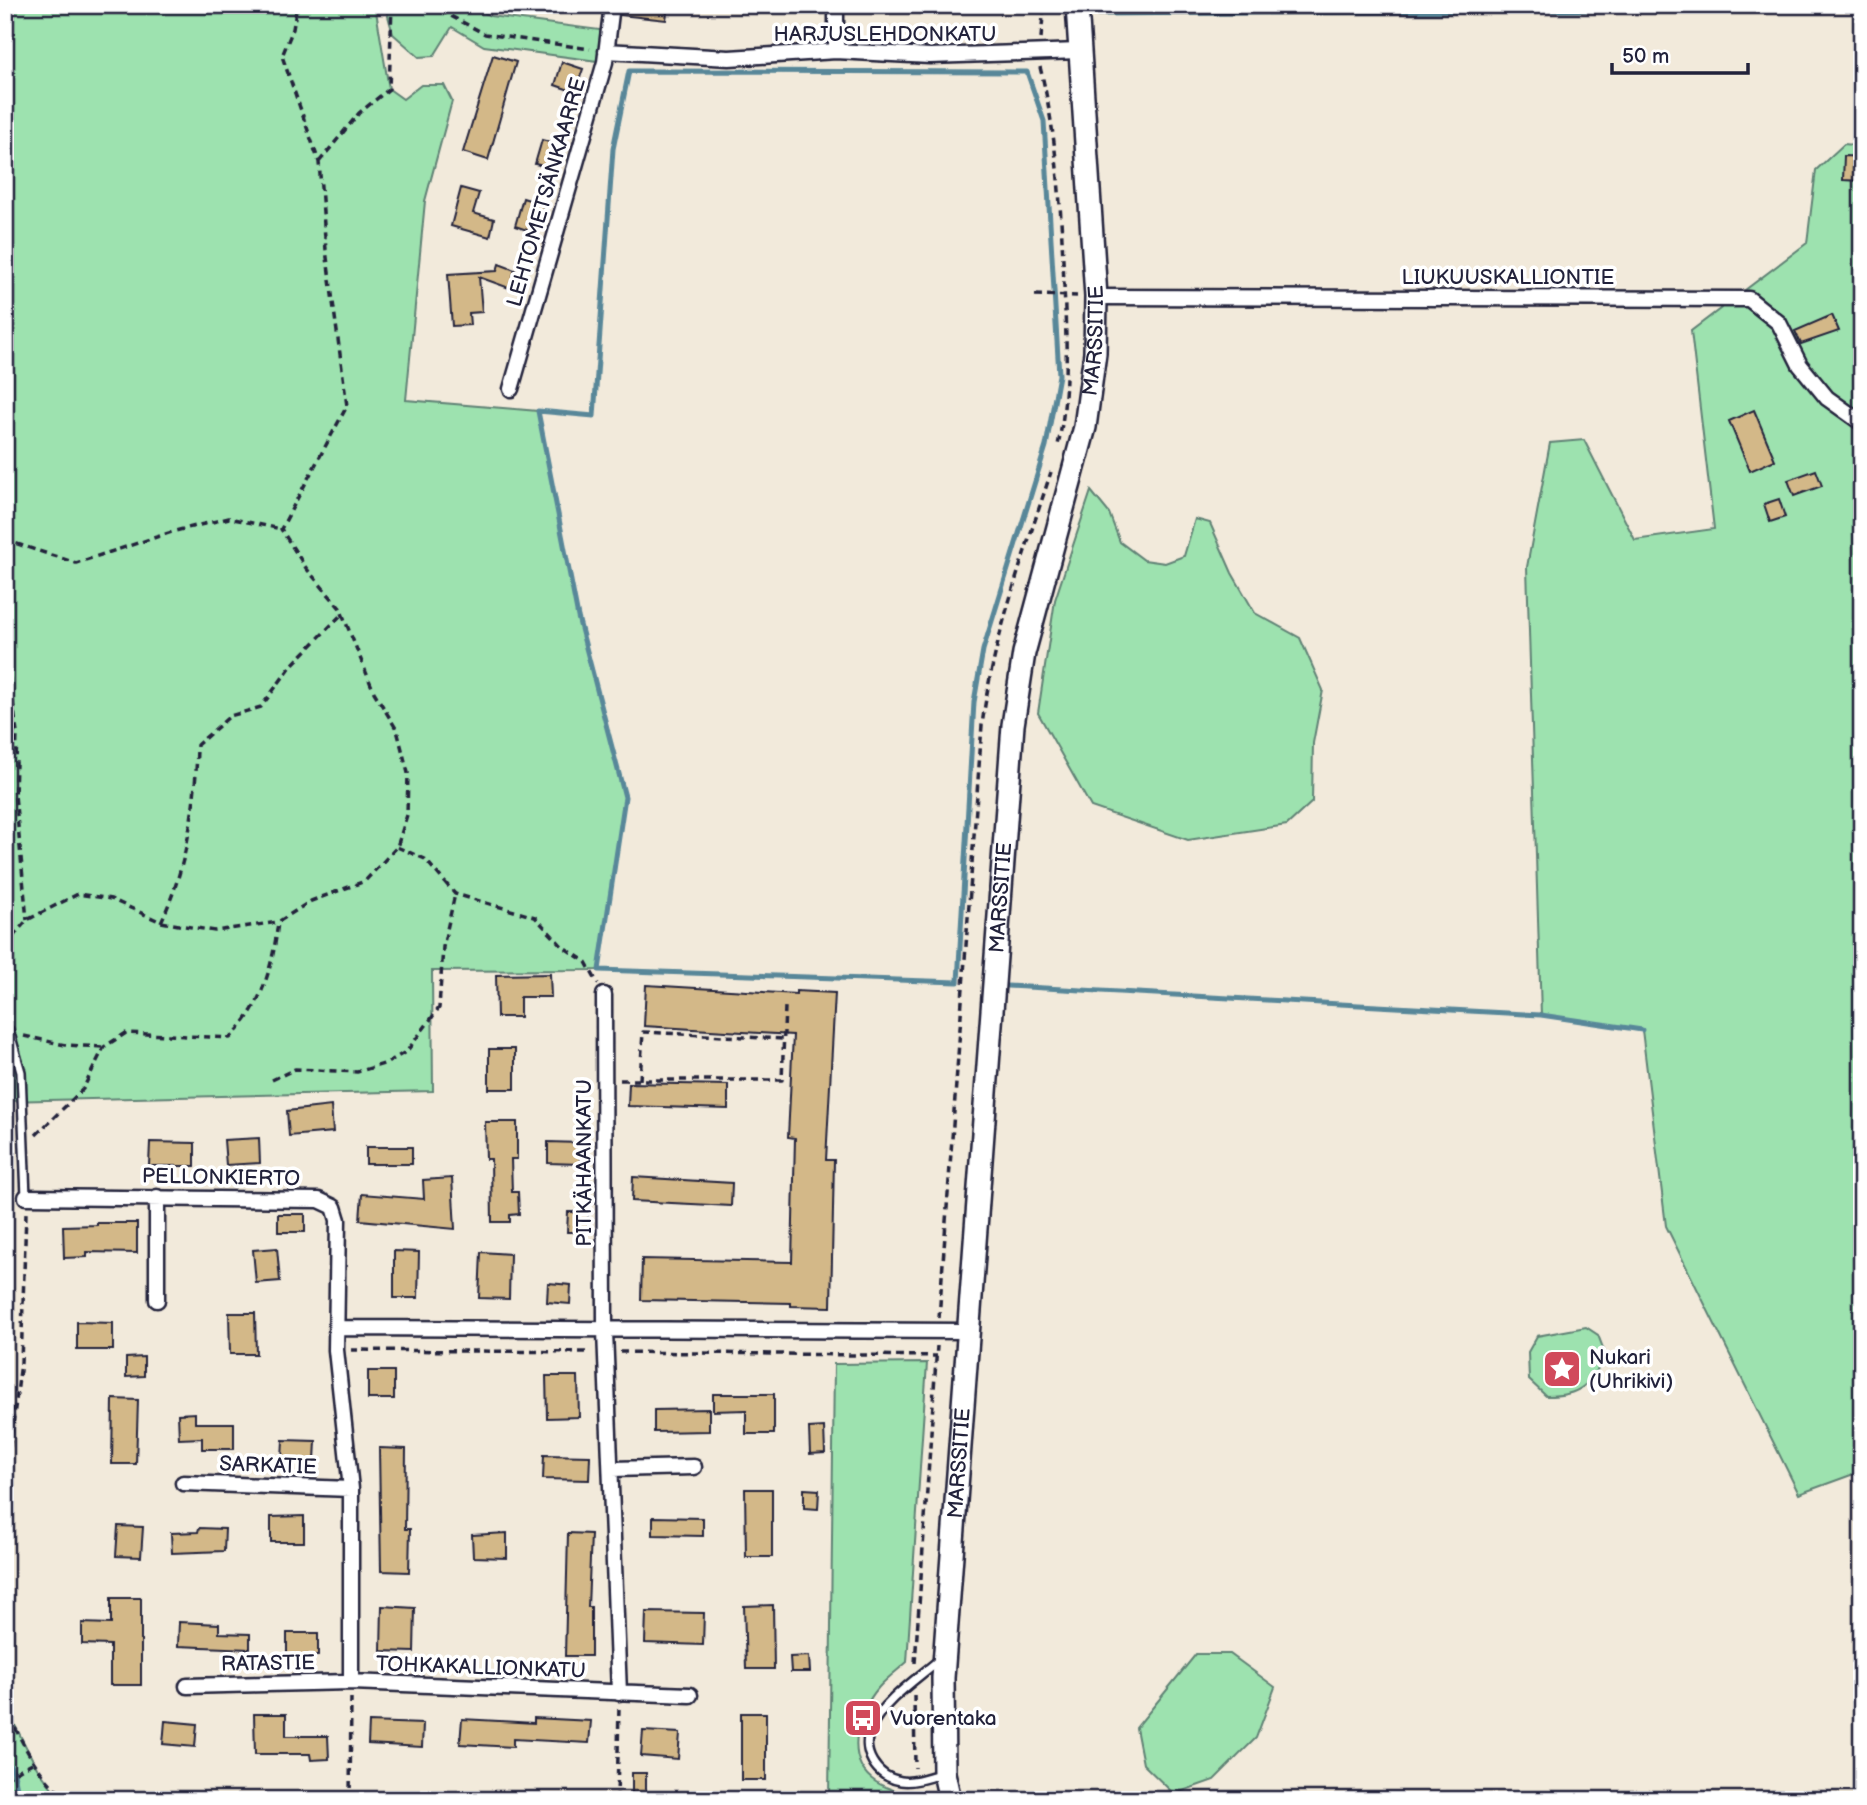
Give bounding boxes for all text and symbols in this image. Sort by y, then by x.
street label: HARJUSLEHDONKATU [774,22,996,47]
scale bar [1612,32,1748,76]
text: 50 m [1622,44,1669,69]
street label: LEHTOMETSÄNKAARRE [502,75,591,310]
street label: LIUKUUSKALLIONTIE [1402,265,1614,290]
street label: MARSSITIE [1077,285,1109,398]
street label: MARSSITIE [984,842,1017,954]
street label: PITKÄHAANKATU [572,1079,597,1247]
street label: PELLONKIERTO [142,1164,300,1191]
place label: Nukari (Uhrikivi) [1589,1345,1673,1394]
place icon: Nukari (Uhrikivi) [1541,1348,1583,1390]
street label: MARSSITIE [943,1407,976,1519]
street label: SARKATIE [219,1451,317,1480]
street label: RATASTIE [221,1650,315,1677]
street label: TOHKAKALLIONKATU [376,1651,586,1684]
bus stop icon: Vuorentaka [842,1697,884,1739]
place label: Vuorentaka [890,1706,997,1731]

